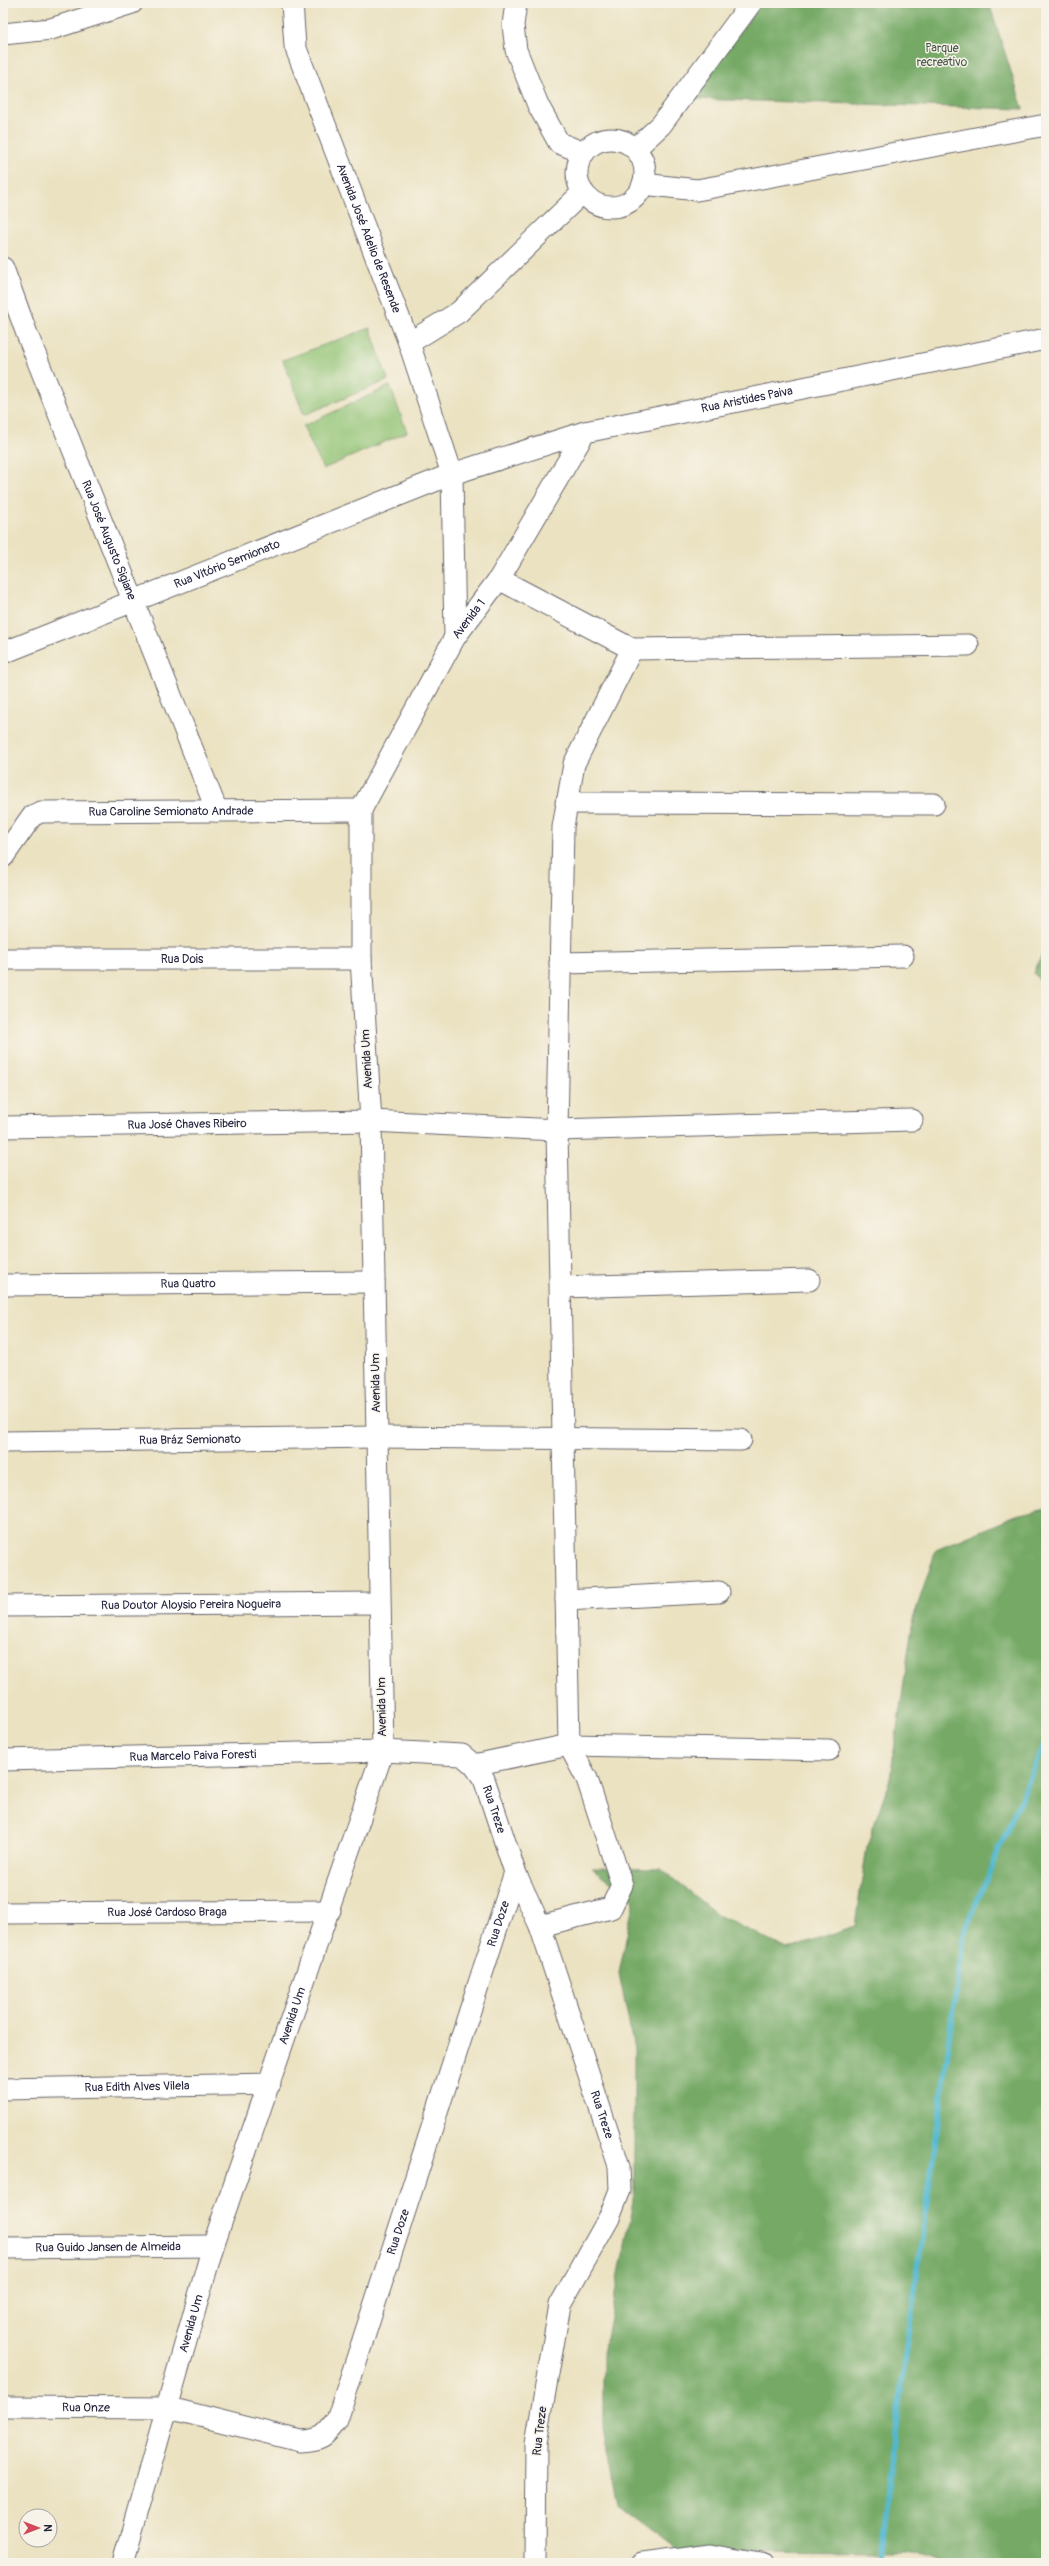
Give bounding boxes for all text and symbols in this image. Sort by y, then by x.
park label: Parque recreativo [917,41,968,70]
street label: Avenida José Adelio de Resende [333,161,404,315]
street label: Rua Aristides Paiva [700,383,794,416]
street label: Rua José Augusto Sigiane [78,478,140,602]
street label: Rua Vitório Semionato [172,536,283,592]
street label: Avenida 1 [449,596,489,642]
street label: Rua Caroline Semionato Andrade [88,803,254,819]
street label: Rua Dois [161,952,204,967]
street label: Avenida Um [358,1028,376,1089]
street label: Rua José Chaves Ribeiro [127,1116,247,1132]
street label: Rua Quatro [160,1276,216,1291]
street label: Avenida Um [368,1353,384,1413]
street label: Rua Bráz Semionato [139,1431,242,1448]
street label: Rua Doutor Aloysio Pereira Nogueira [101,1596,281,1613]
street label: Avenida Um [374,1677,390,1737]
street label: Rua Marcelo Paiva Foresti [129,1747,257,1765]
street label: Rua Treze [479,1783,509,1835]
street label: Rua Doze [484,1899,513,1949]
street label: Rua José Cardoso Braga [107,1904,227,1920]
street label: Avenida Um [275,1985,309,2046]
street label: Rua Edith Alves Vilela [84,2078,190,2095]
street label: Rua Treze [587,2089,617,2140]
street label: Rua Doze [384,2207,413,2257]
street label: Rua Guido Jansen de Almeida [35,2239,181,2255]
street label: Avenida Um [176,2292,206,2354]
street label: Rua Onze [62,2400,110,2415]
street label: Rua Treze [530,2405,550,2457]
north arrow [18,2508,58,2548]
text: N [41,2524,54,2532]

